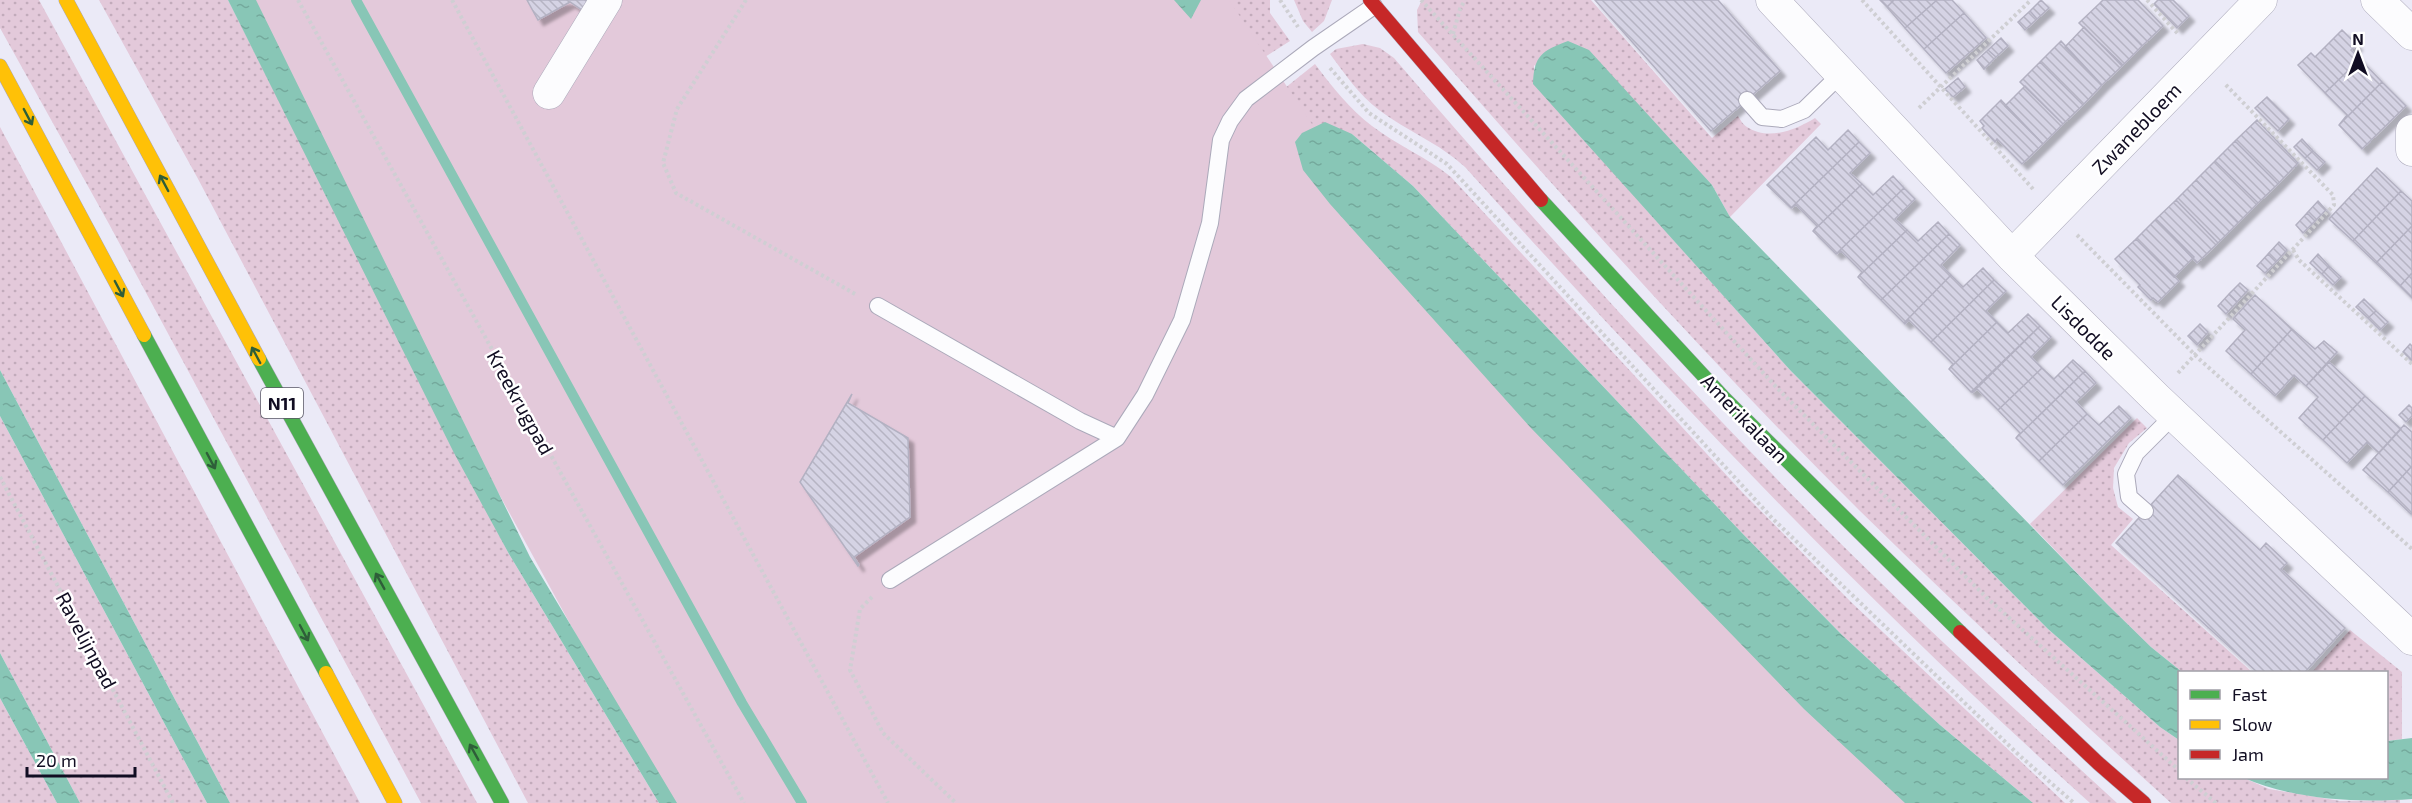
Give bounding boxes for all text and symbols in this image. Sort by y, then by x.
north arrow [2328,24,2388,84]
text: N [2352,29,2364,48]
street label: Zwanebloem [2086,77,2186,179]
one-way arrow [23,108,34,126]
one-way arrow [158,174,169,192]
one-way arrow [114,280,126,298]
street label: Lisdodde [2047,290,2121,364]
one-way arrow [250,346,261,364]
street label: Kreekrugpad [482,346,560,458]
street label: Amerikalaan [1697,369,1793,467]
road number: N11 [261,388,303,418]
one-way arrow [206,452,217,470]
one-way arrow [373,573,385,590]
street label: Ravelijnpad [51,588,123,692]
one-way arrow [298,624,310,641]
legend [2178,671,2388,779]
text: Fast [2232,683,2267,705]
text: Slow [2232,713,2273,735]
scale bar [27,740,135,778]
text: Jam [2232,743,2264,765]
one-way arrow [468,744,480,761]
text: 20 m [36,749,77,771]

